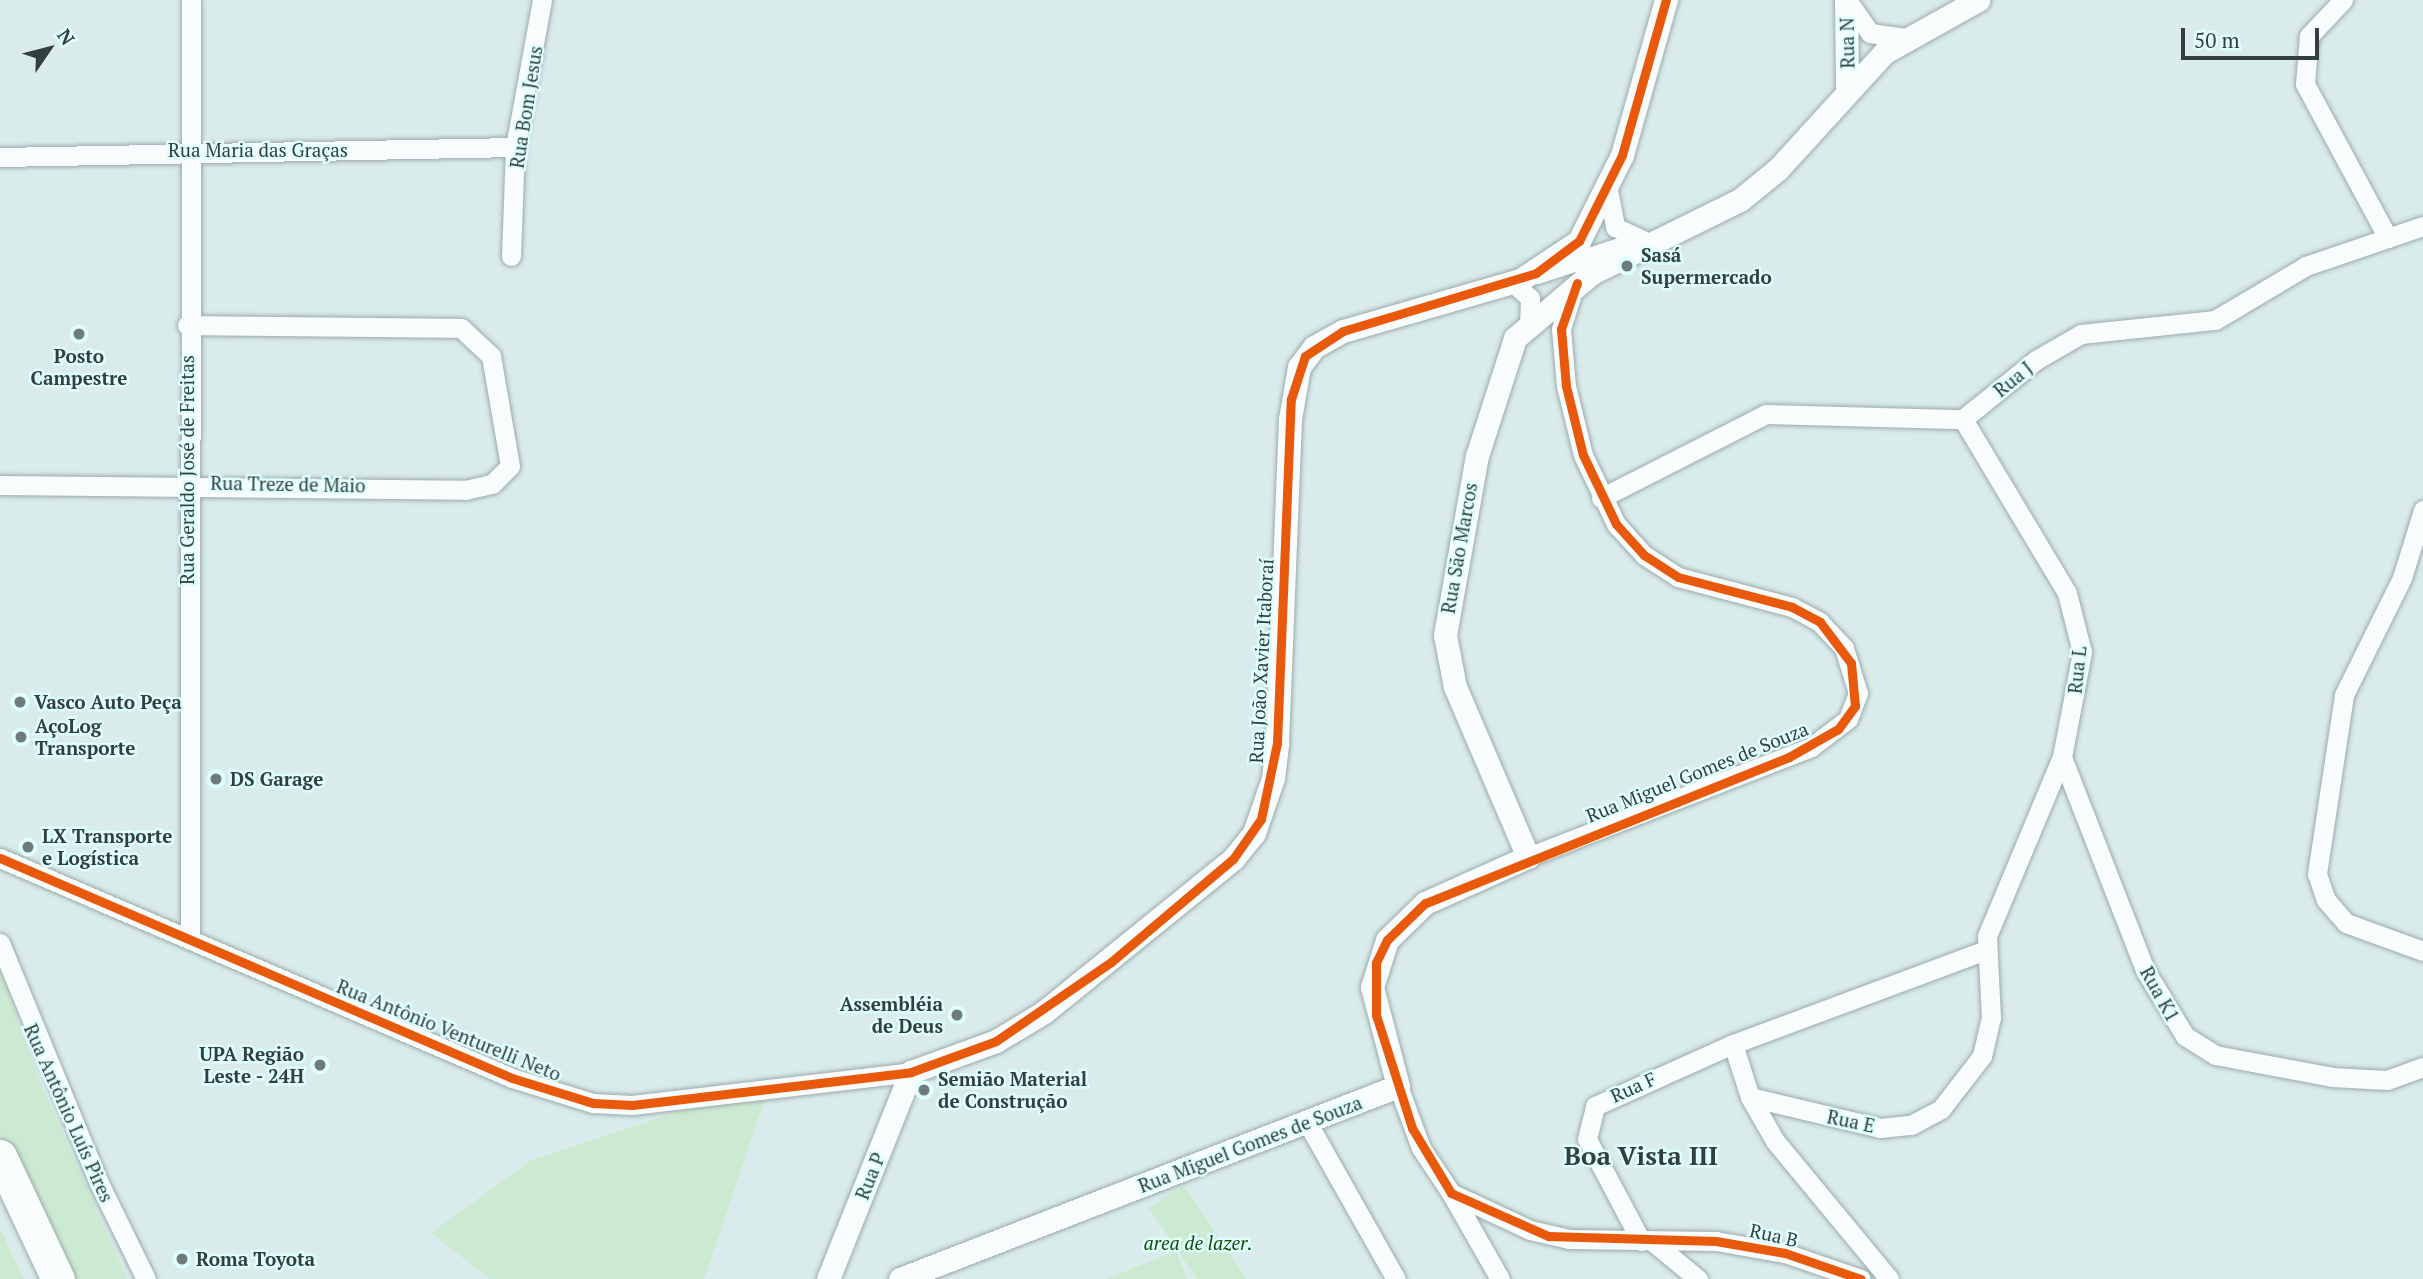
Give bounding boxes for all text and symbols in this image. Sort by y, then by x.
north arrow [14,14,84,84]
scale bar [2185,14,2323,58]
street label: Rua N [1835,17,1859,69]
text: N [52,24,81,50]
text: 50 m [2194,26,2240,54]
street label: Rua Bom Jesus [505,44,547,170]
street label: Rua Maria das Graças [168,139,348,161]
place label: Sasá Supermercado [1641,244,1772,288]
marker: Sasá Supermercado [1619,258,1635,274]
marker: Posto Campestre [71,326,87,342]
place label: Posto Campestre [31,345,127,389]
street label: Rua Geraldo José de Freitas [176,355,198,585]
street label: Rua J [1989,356,2037,402]
street label: Rua Treze de Maio [210,471,366,497]
street label: Rua São Marcos [1436,481,1482,615]
street label: Rua João Xavier Itaboraí [1244,558,1278,764]
street label: Rua L [2063,645,2091,695]
place label: Vasco Auto Peça [34,691,182,713]
marker: Vasco Auto Peça [12,694,28,710]
place label: AçoLog Transporte [35,715,136,759]
street label: Rua Miguel Gomes de Souza [1583,717,1811,827]
marker: AçoLog Transporte [13,729,29,745]
place label: DS Garage [230,768,323,790]
marker: DS Garage [208,771,224,787]
place label: LX Transporte e Logística [42,825,173,869]
marker: LX Transporte e Logística [20,839,36,855]
street label: Rua K1 [2136,962,2184,1026]
street label: Rua Antônio Venturelli Neto [333,974,565,1086]
place label: Assembléia de Deus [840,993,943,1037]
marker: Assembléia de Deus [949,1007,965,1023]
street label: Rua Antônio Luís Pires [19,1020,119,1206]
place label: UPA Região Leste - 24H [199,1043,304,1087]
marker: UPA Região Leste - 24H [310,1055,330,1075]
street label: Rua F [1607,1067,1659,1107]
place label: Semião Material de Construção [938,1068,1087,1112]
marker: Semião Material de Construção [916,1082,932,1098]
street label: Rua Miguel Gomes de Souza [1135,1091,1365,1197]
street label: Rua E [1825,1105,1877,1137]
district label: Boa Vista III [1564,1140,1718,1172]
street label: Rua P [850,1149,890,1203]
street label: Rua B [1748,1218,1800,1252]
park label: area de lazer. [1143,1232,1253,1254]
place label: Roma Toyota [196,1248,315,1270]
marker: Roma Toyota [174,1251,190,1267]

